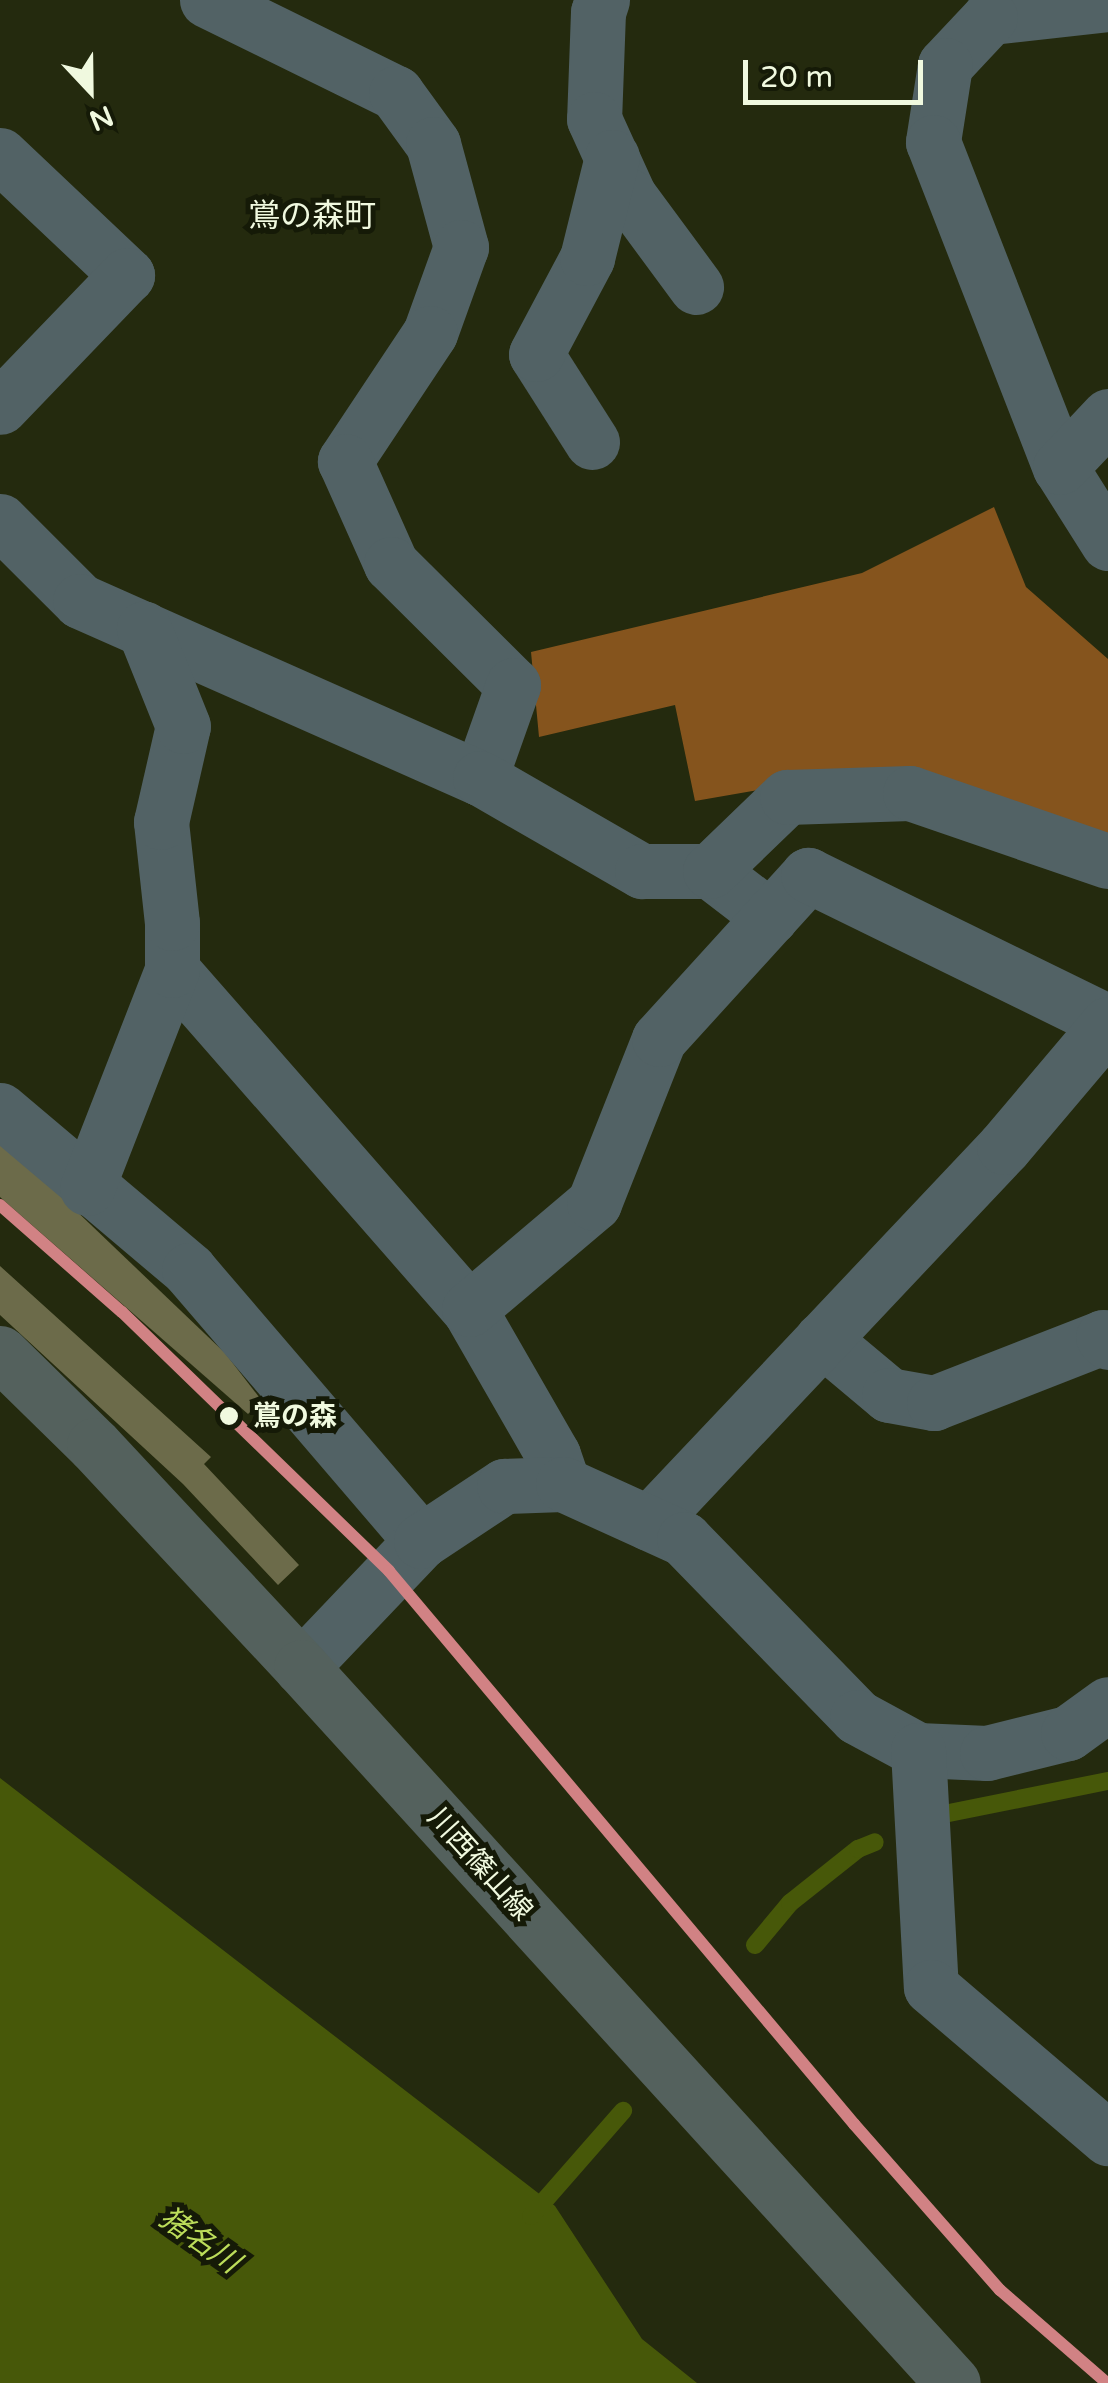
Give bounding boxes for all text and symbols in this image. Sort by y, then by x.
north arrow [40,40,140,140]
scale bar [748,40,928,102]
text: 20 m [760,59,833,96]
text: N [84,98,118,138]
district label: 鴬の森町 [248,197,376,235]
place label: 鴬の森 [253,1399,337,1433]
marker: 鴬の森 [214,1401,244,1431]
street label: 川西篠山線 [421,1801,539,1927]
water label: 猪名川 [152,2200,246,2282]

